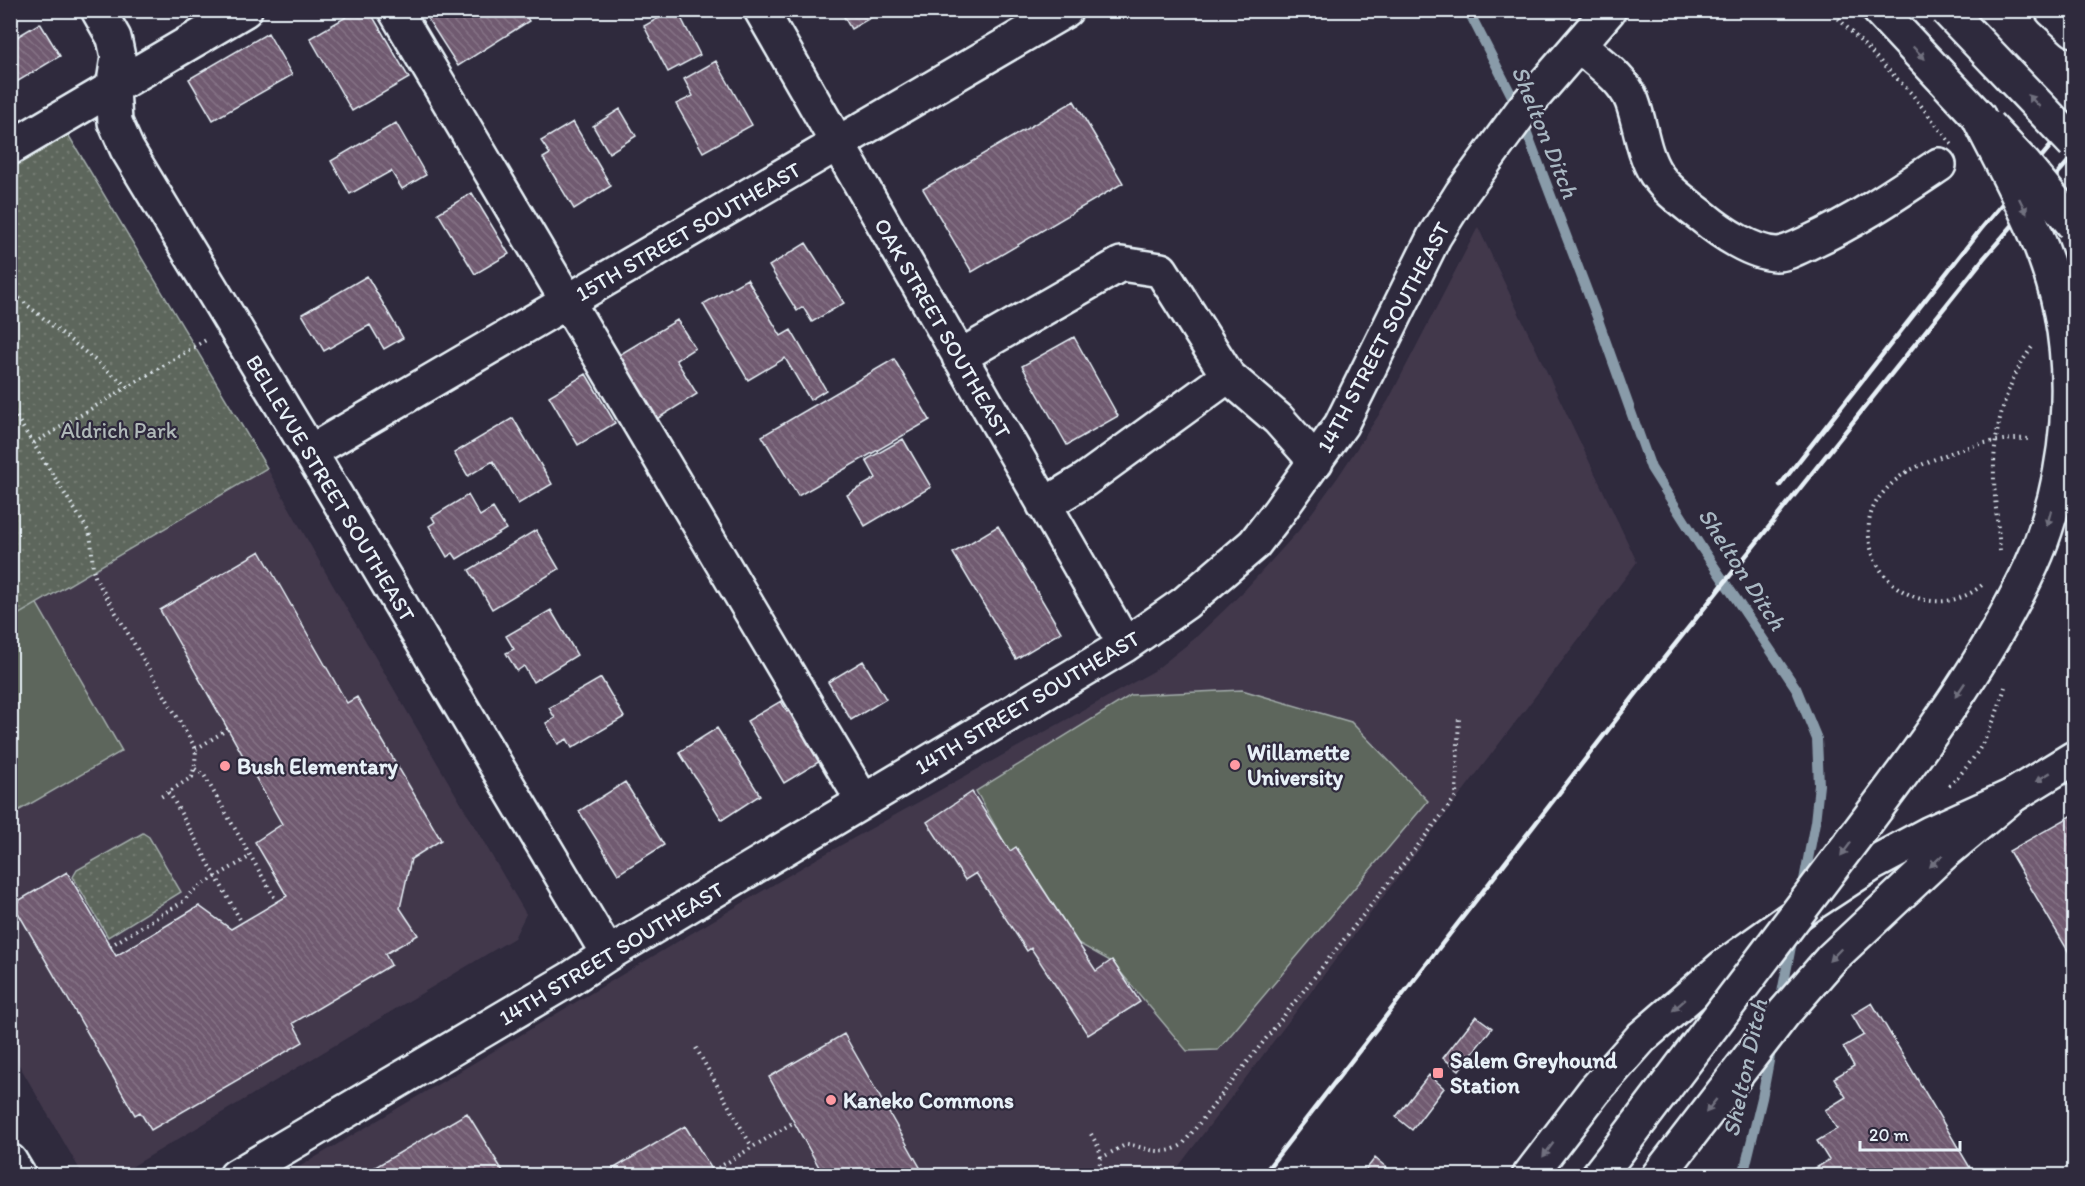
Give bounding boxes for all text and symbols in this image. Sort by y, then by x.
one-way arrow [1912,45,1925,60]
water label: Shelton Ditch [1506,61,1586,203]
one-way arrow [2027,94,2041,109]
street label: 15TH STREET SOUTHEAST [571,155,806,307]
one-way arrow [2018,197,2027,214]
street label: OAK STREET SOUTHEAST [868,213,1017,444]
street label: 14TH STREET SOUTHEAST [1311,217,1456,457]
street label: BELLEVUE STREET SOUTHEAST [240,350,421,627]
park label: Aldrich Park [61,417,178,444]
water label: Shelton Ditch [1692,502,1793,636]
one-way arrow [2044,509,2053,527]
street label: 14TH STREET SOUTHEAST [910,624,1145,780]
one-way arrow [1954,682,1966,698]
place label: Willamette University [1247,739,1350,791]
place label: Bush Elementary [237,753,398,780]
marker: Willamette University [1228,758,1242,772]
marker: Bush Elementary [218,759,232,773]
one-way arrow [2034,772,2051,782]
one-way arrow [1841,841,1853,856]
one-way arrow [1928,854,1943,868]
street label: 14TH STREET SOUTHEAST [494,875,729,1031]
one-way arrow [1828,948,1842,963]
water label: Shelton Ditch [1716,995,1773,1139]
one-way arrow [1671,999,1687,1012]
place label: Salem Greyhound Station [1450,1047,1618,1099]
marker: Salem Greyhound Station [1431,1066,1445,1080]
place label: Kaneko Commons [843,1087,1014,1114]
marker: Kaneko Commons [824,1093,838,1107]
one-way arrow [1705,1098,1718,1114]
scale bar [1860,1114,1960,1152]
text: 20 m [1869,1124,1909,1146]
one-way arrow [1543,1142,1555,1157]

